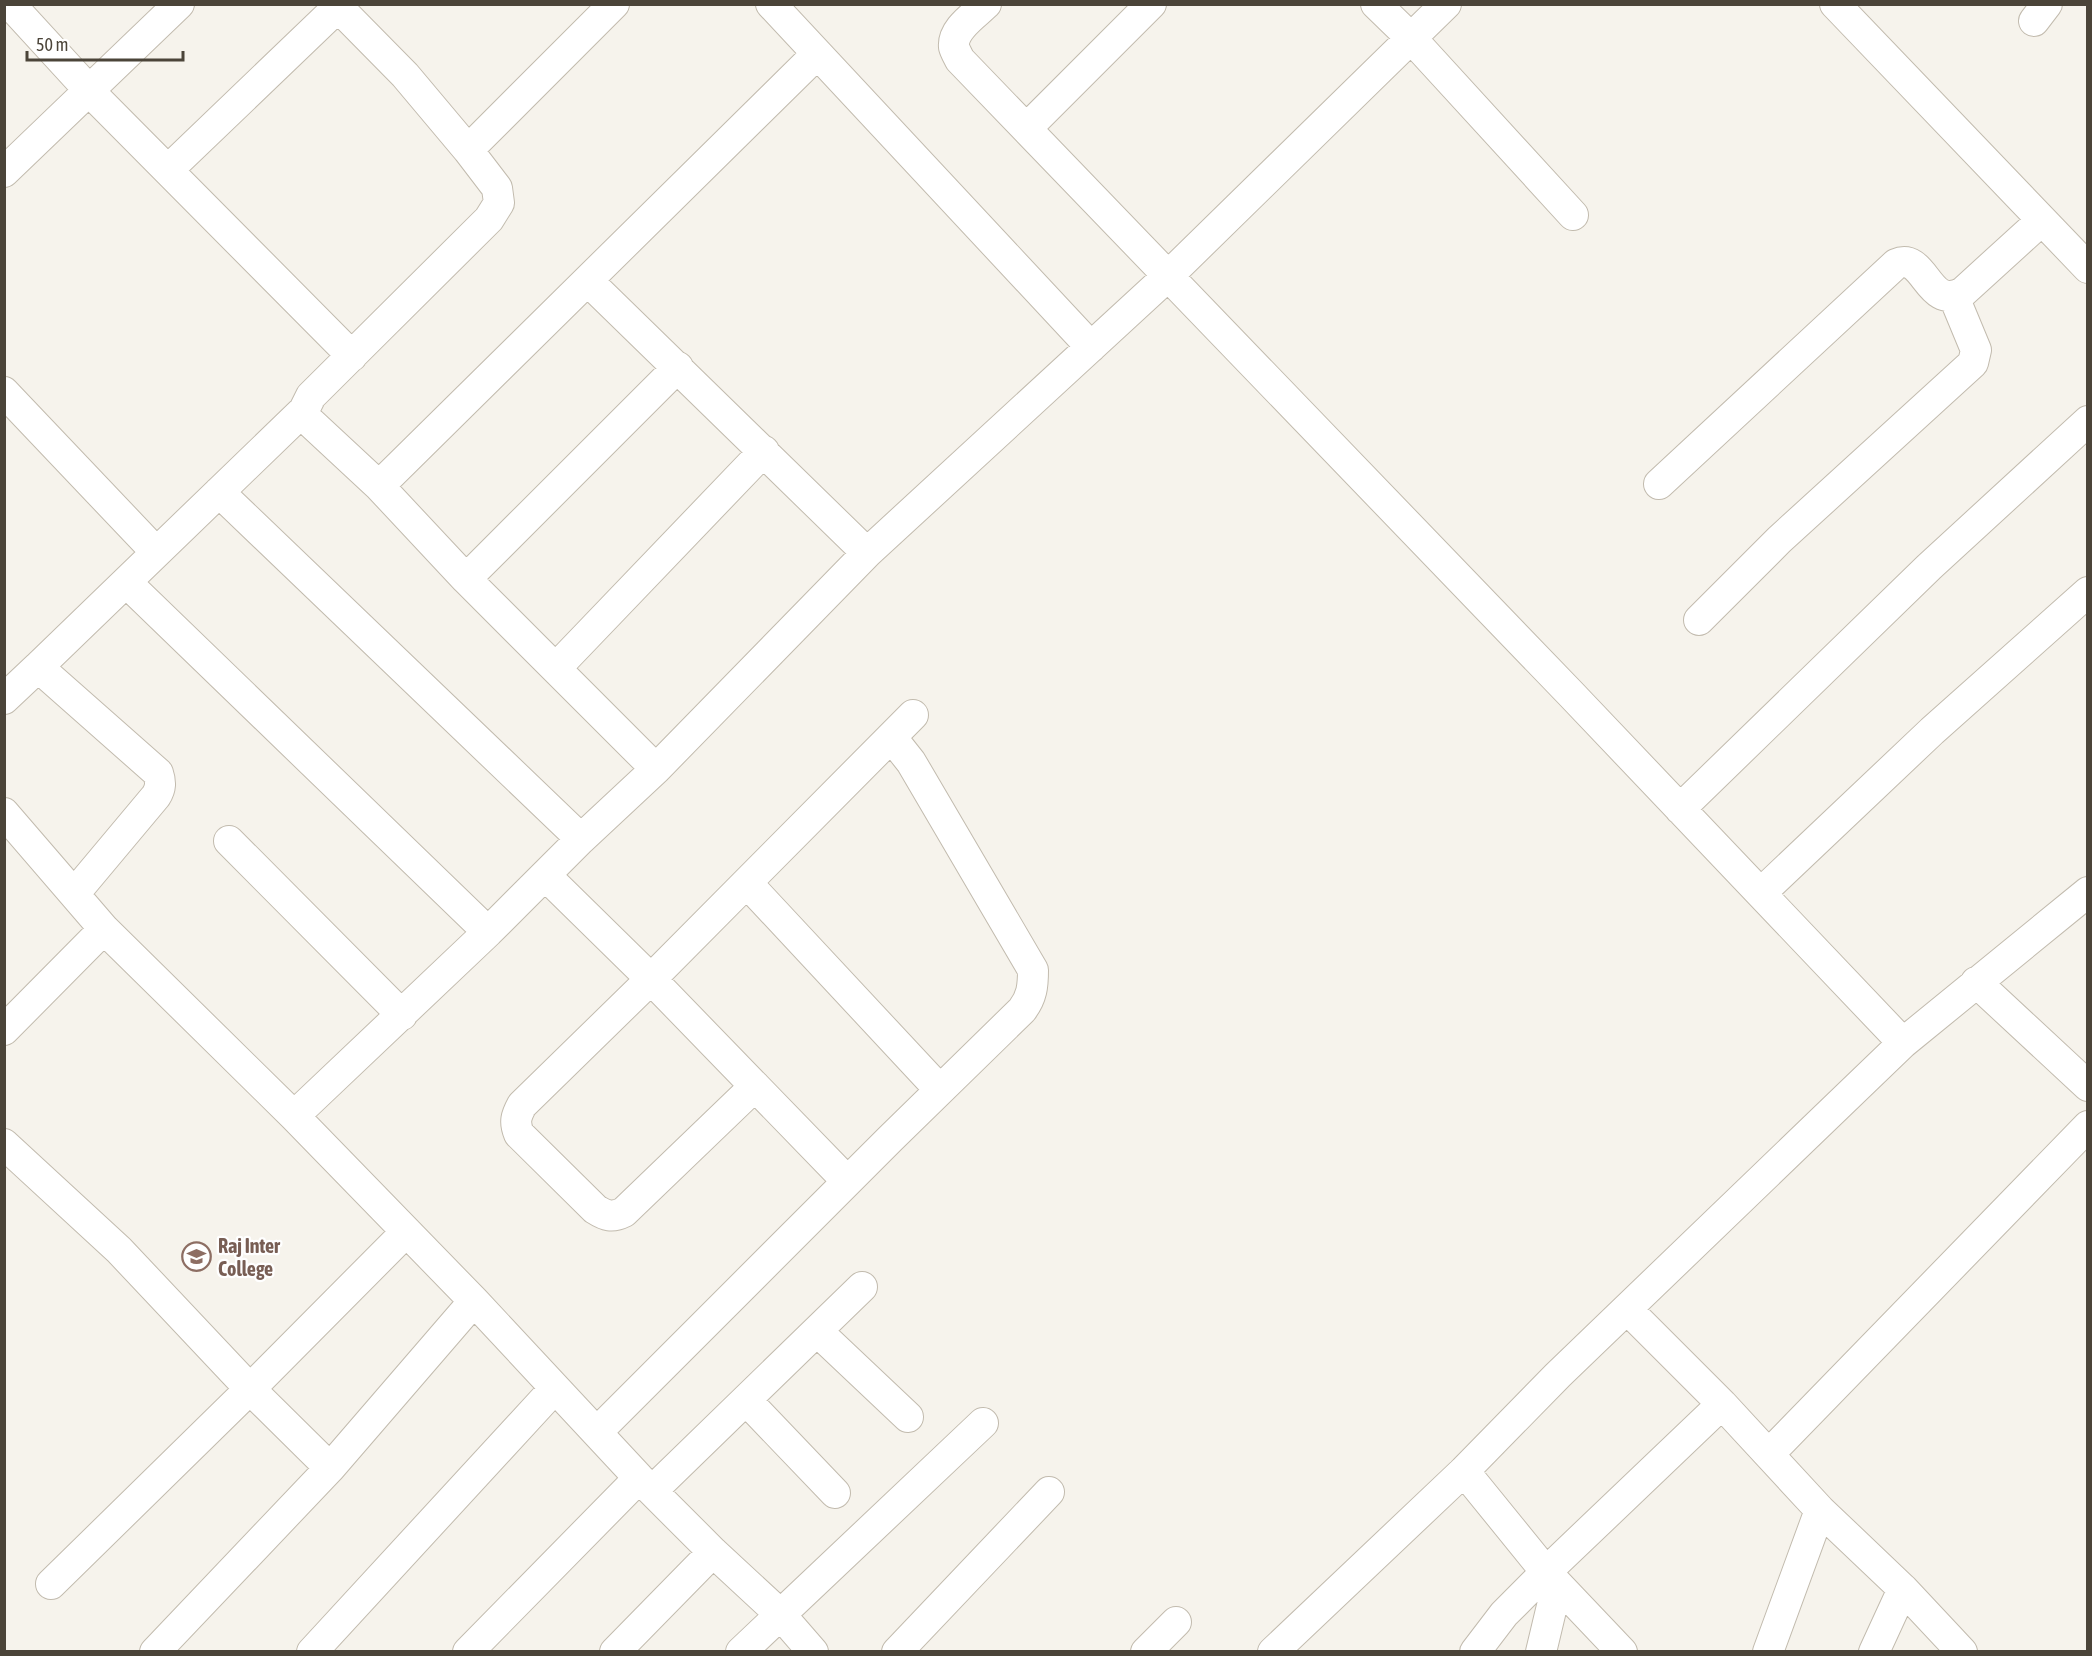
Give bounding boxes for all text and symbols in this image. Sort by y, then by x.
scale bar [27,24,183,62]
text: 50 m [36,34,68,55]
place label: Raj Inter College [218,1234,281,1280]
school or university icon: Raj Inter College [181,1241,213,1273]

